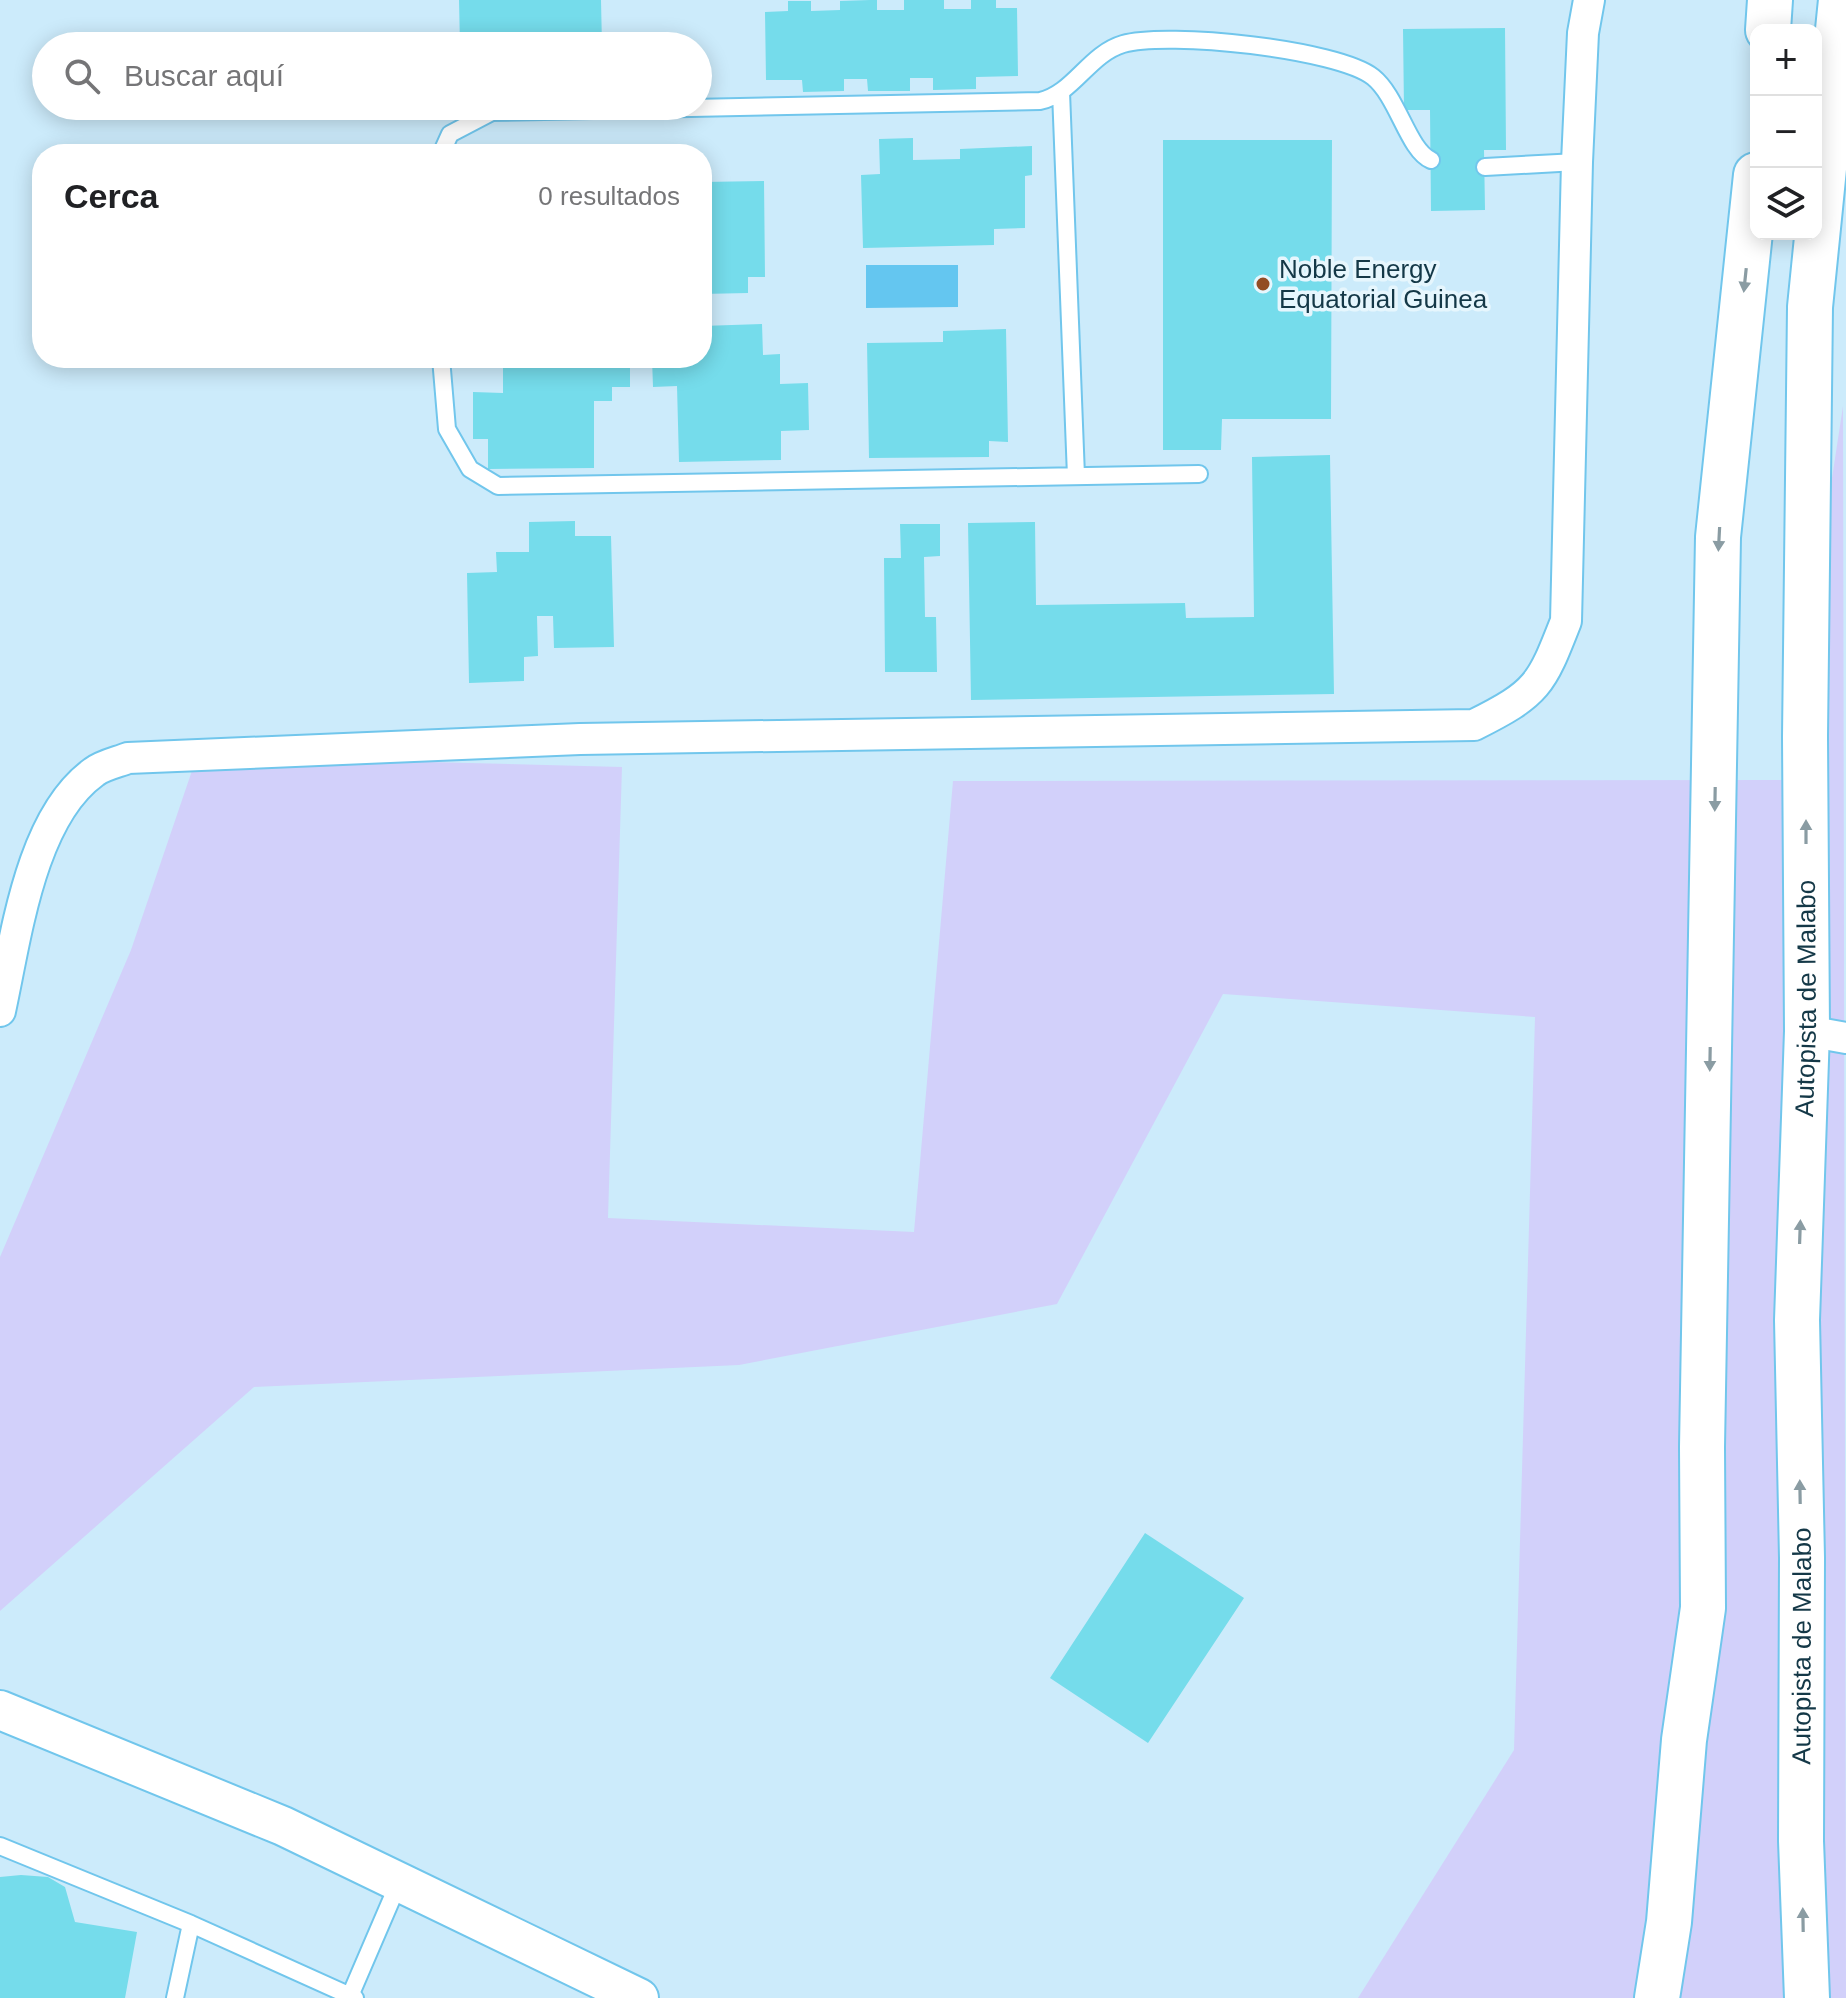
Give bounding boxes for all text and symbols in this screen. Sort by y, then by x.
map controls [1750,24,1822,240]
button: + [1750,24,1822,96]
search box [32,32,712,120]
icon: search [60,54,104,98]
text: Buscar aquí [124,59,284,92]
button: − [1750,96,1822,168]
button: layers [1750,168,1822,240]
text: Cerca [64,177,159,215]
text: 0 resultados [538,181,680,211]
place label: Noble Energy Equatorial Guinea [1279,254,1488,314]
one-way arrow [1738,268,1751,293]
marker: Noble Energy Equatorial Guinea [1254,275,1272,293]
one-way arrow [1712,527,1725,552]
one-way arrow [1709,787,1721,812]
one-way arrow [1799,819,1812,844]
street label: Autopista de Malabo [1789,880,1822,1117]
one-way arrow [1703,1047,1716,1072]
one-way arrow [1793,1219,1806,1244]
one-way arrow [1794,1479,1807,1504]
street label: Autopista de Malabo [1786,1527,1817,1765]
one-way arrow [1797,1907,1809,1932]

